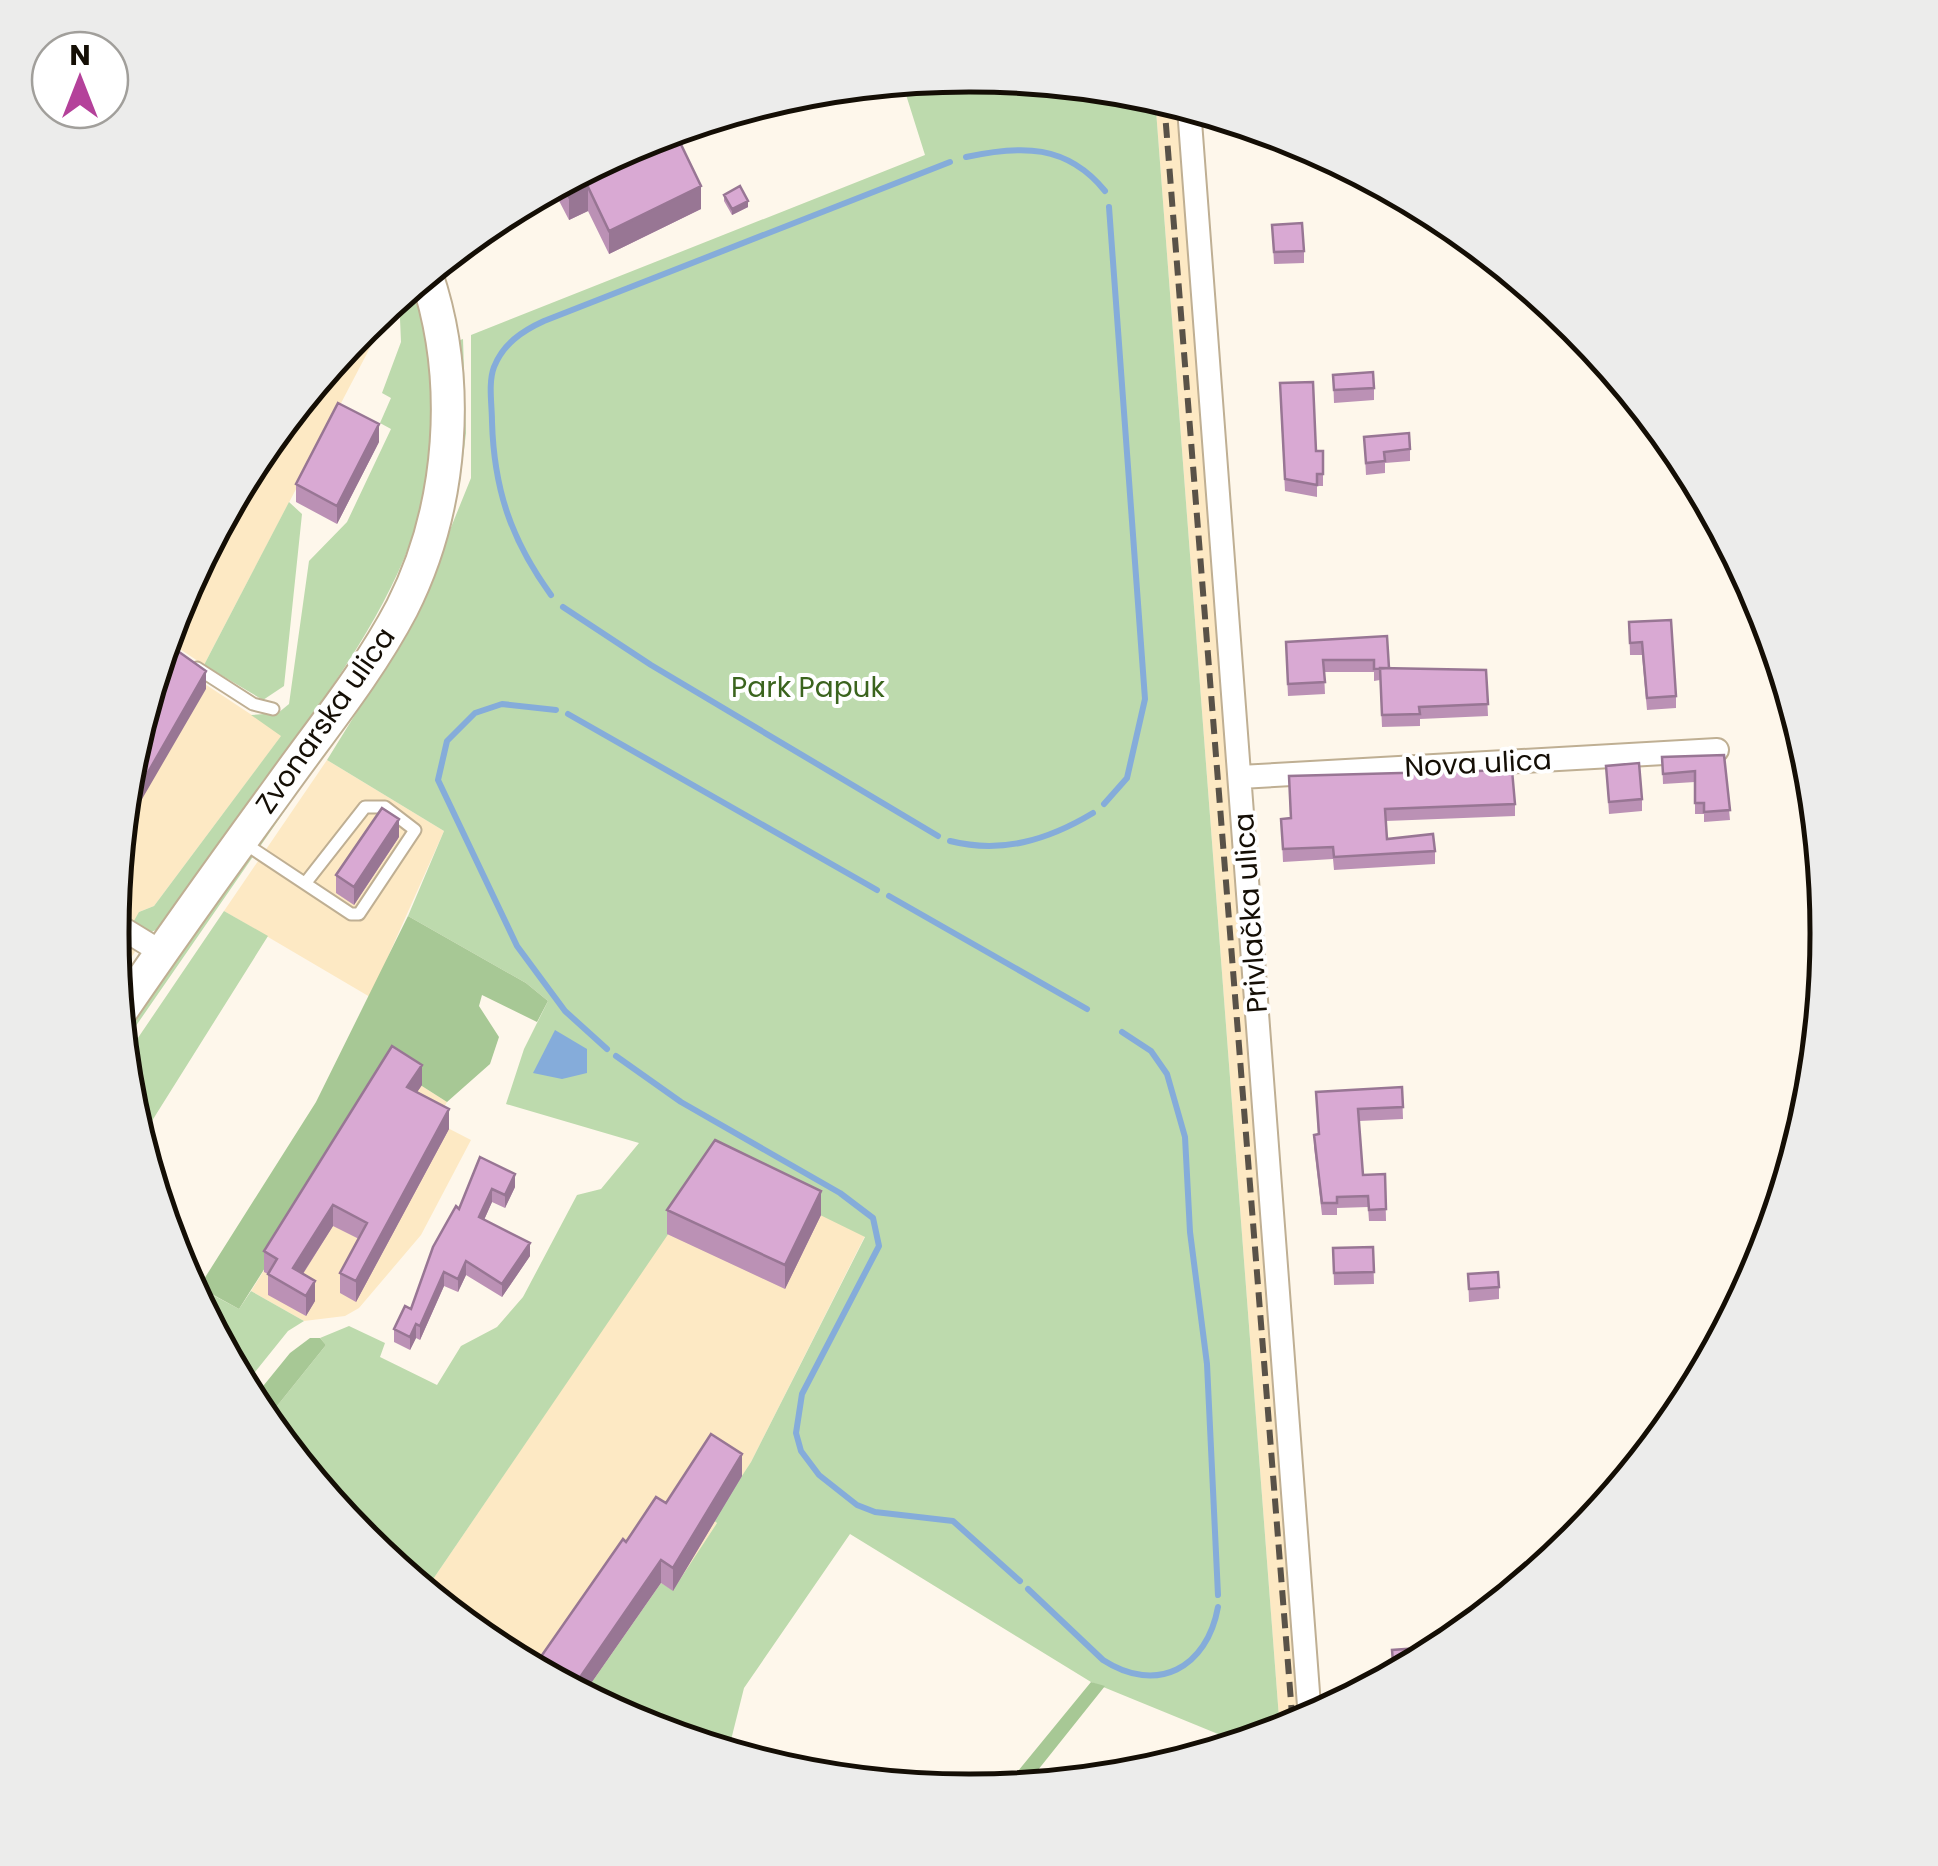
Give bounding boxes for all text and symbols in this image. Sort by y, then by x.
north arrow [30,30,130,130]
text: N [69,36,91,75]
street label: Zvonarska ulica [247,619,404,821]
park label: Park Papuk [731,668,886,707]
street label: Nova ulica [1403,740,1553,787]
street label: Privlačka ulica [1224,812,1277,1014]

